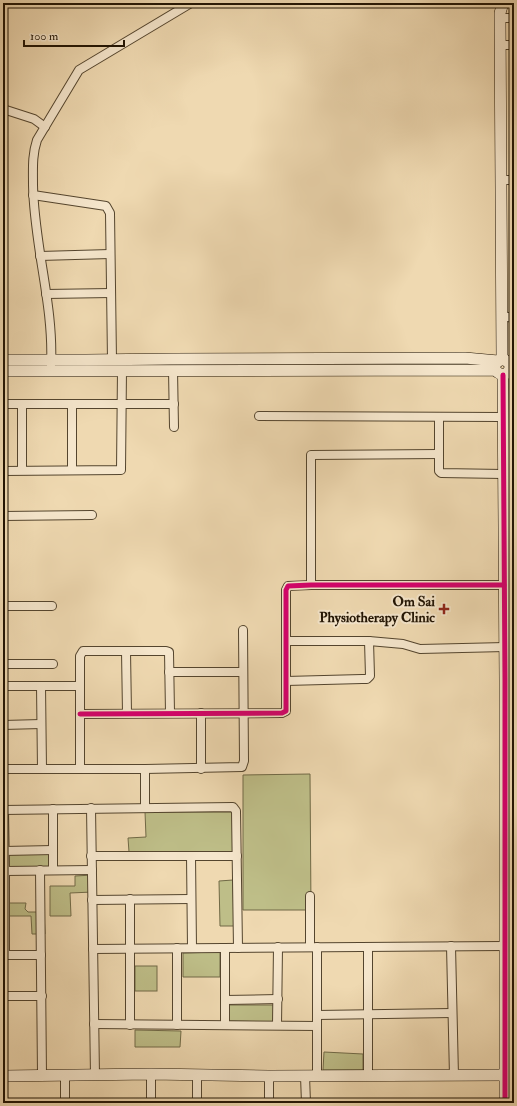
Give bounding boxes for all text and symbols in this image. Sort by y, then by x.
scale bar [24,22,124,48]
text: 100 m [30,29,59,44]
place label: Om Sai Physiotherapy Clinic [319,593,435,627]
marker: Om Sai Physiotherapy Clinic [438,603,450,615]

